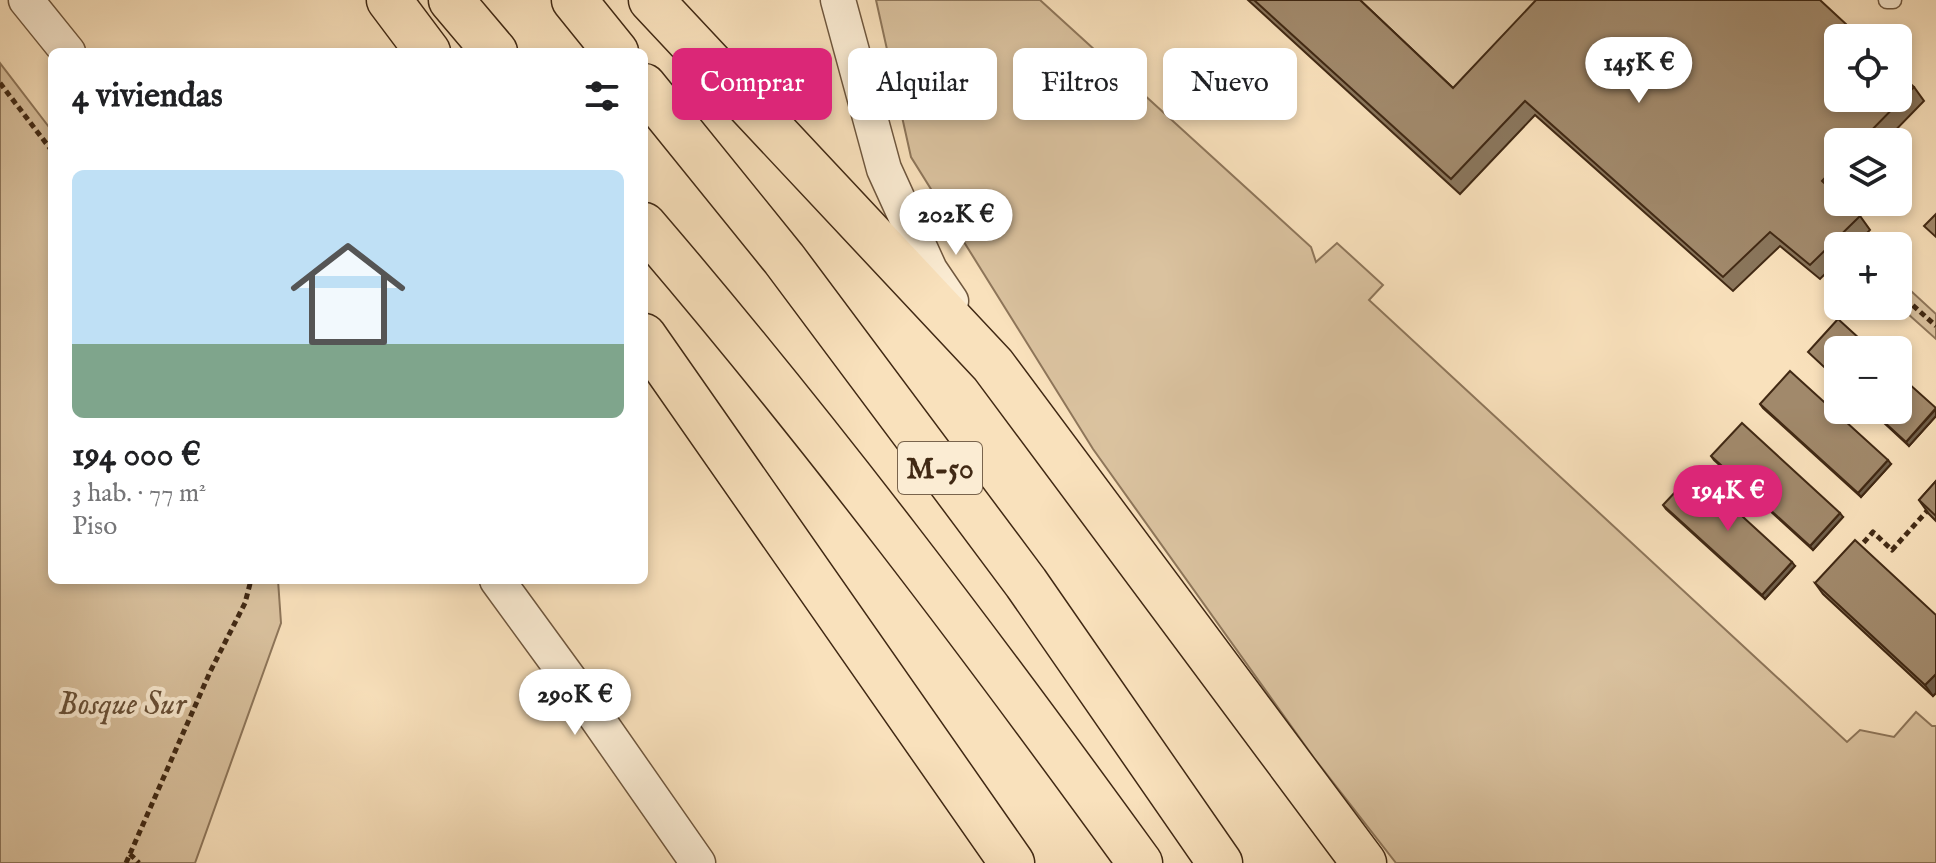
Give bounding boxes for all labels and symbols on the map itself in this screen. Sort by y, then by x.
pin: 145K € [1574,37,1704,105]
pin: 202K € [891,189,1021,257]
road number: M-50 [898,442,982,494]
pin: 194K € [1663,465,1793,533]
pin: 290K € [510,669,640,737]
park label: Bosque Sur [58,685,188,726]

